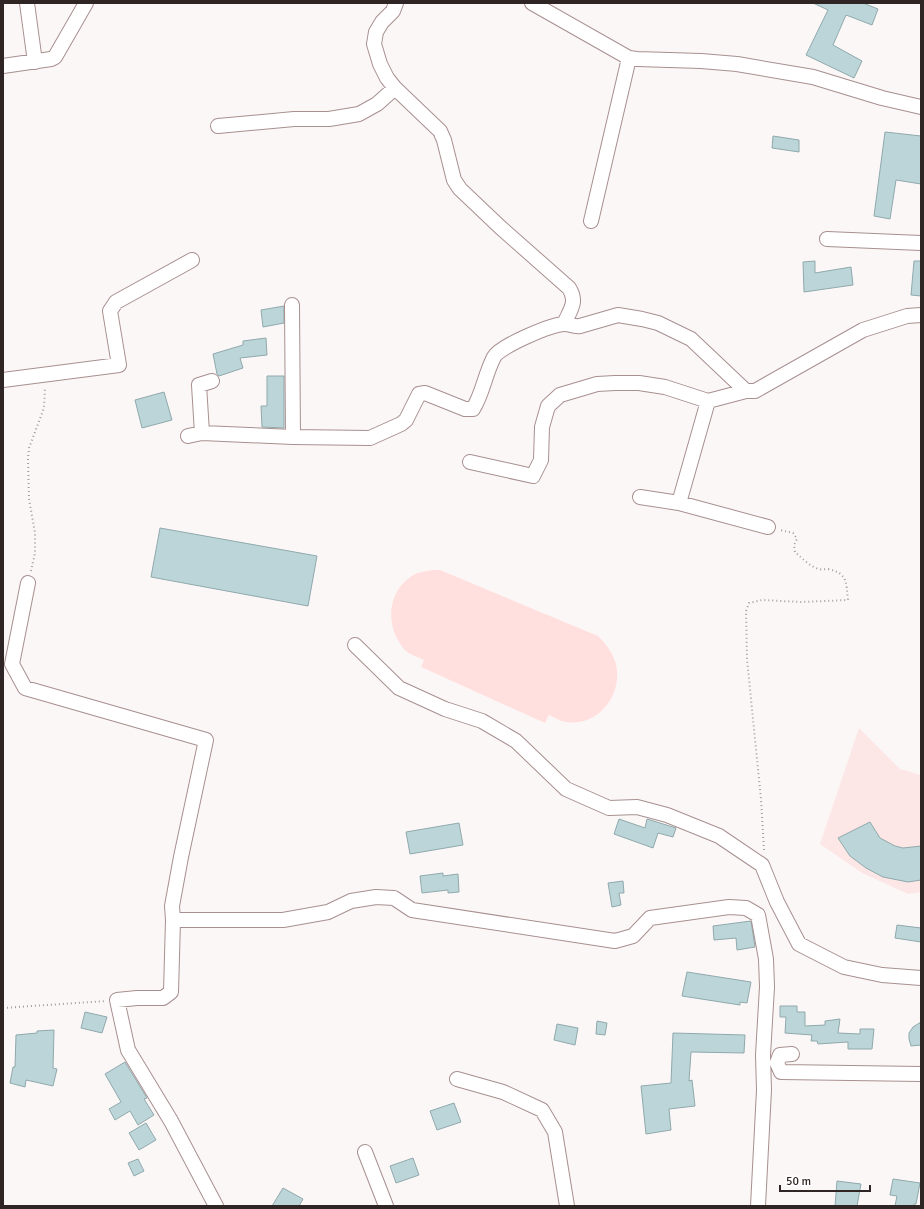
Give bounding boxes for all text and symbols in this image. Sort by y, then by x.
scale bar [780,1167,870,1193]
text: 50 m [786,1174,811,1189]

